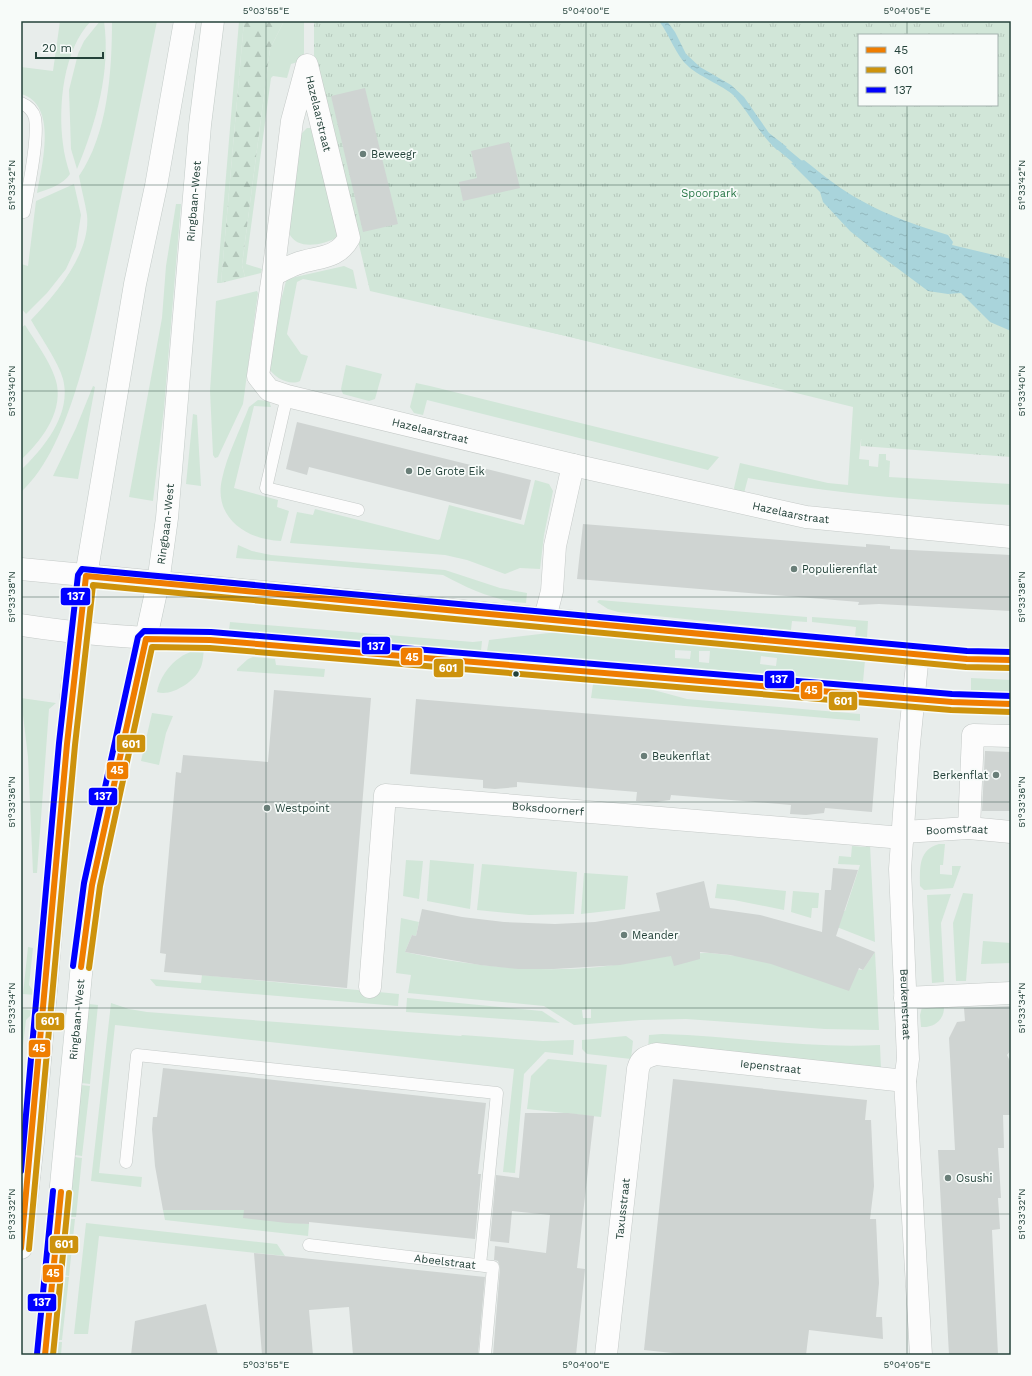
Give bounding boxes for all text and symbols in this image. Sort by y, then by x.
text: 5°03'55"E [243,5,289,16]
text: 5°04'00"E [562,5,610,16]
text: 5°04'05"E [883,5,931,16]
scale bar [36,34,103,60]
legend [858,34,998,106]
text: 20 m [42,41,72,55]
text: 45 [894,43,908,57]
text: 601 [894,63,913,77]
street label: Hazelaarstraat [303,74,334,153]
text: 137 [894,83,912,97]
place label: Beweegr [371,148,417,161]
marker: Beweegr [358,149,368,159]
text: 51°33'42"N [6,160,17,210]
street label: Ringbaan-West [184,160,204,242]
text: 51°33'42"N [1016,160,1027,210]
park label: Spoorpark [681,187,737,200]
text: 51°33'40"N [6,365,17,417]
text: 51°33'40"N [1016,365,1027,417]
street label: Hazelaarstraat [391,416,470,447]
place label: De Grote Eik [417,465,485,478]
marker: De Grote Eik [404,466,414,476]
street label: Ringbaan-West [155,483,177,565]
street label: Hazelaarstraat [751,499,830,526]
place label: Populierenflat [802,563,878,576]
marker: Populierenflat [789,564,799,574]
text: 51°33'38"N [6,571,17,623]
text: 51°33'38"N [1016,571,1027,623]
line badge: 137 [60,587,91,606]
text: 137 [67,590,85,603]
line badge: 137 [361,636,391,655]
text: 137 [367,640,385,653]
line badge: 45 [400,647,423,666]
text: 45 [405,651,419,664]
line badge: 601 [433,658,464,678]
text: 601 [439,662,457,675]
unlabelled marker [511,669,521,679]
line badge: 137 [764,670,795,689]
text: 137 [770,673,788,686]
line badge: 45 [800,681,823,700]
text: 45 [804,684,818,697]
line badge: 601 [828,691,858,711]
text: 601 [834,695,852,708]
line badge: 601 [116,734,146,753]
text: 601 [122,738,140,751]
place label: Beukenflat [652,750,710,763]
marker: Beukenflat [639,751,649,761]
line badge: 45 [106,761,129,780]
text: 45 [110,764,124,777]
place label: Berkenflat [933,769,988,782]
marker: Berkenflat [991,770,1001,780]
text: 51°33'36"N [6,776,17,828]
text: 51°33'36"N [1016,776,1027,828]
line badge: 137 [88,787,118,806]
text: 137 [94,790,112,803]
street label: Boksdoornerf [511,800,585,819]
place label: Westpoint [275,802,330,815]
marker: Westpoint [262,803,272,813]
street label: Boomstraat [925,822,989,838]
place label: Meander [632,929,679,942]
marker: Meander [619,930,629,940]
street label: Beukenstraat [897,968,913,1040]
street label: Ringbaan-West [67,978,88,1061]
text: 51°33'34"N [6,982,17,1034]
text: 51°33'34"N [1016,982,1027,1034]
line badge: 601 [35,1012,65,1031]
text: 601 [41,1015,59,1028]
line badge: 45 [28,1039,51,1058]
text: 45 [32,1042,46,1055]
street label: Iepenstraat [739,1057,802,1077]
place label: Osushi [956,1172,992,1185]
marker: Osushi [943,1173,953,1183]
street label: Taxusstraat [613,1177,633,1240]
text: 51°33'32"N [6,1188,17,1240]
text: 51°33'32"N [1016,1188,1027,1240]
line badge: 601 [49,1235,79,1254]
text: 601 [55,1238,73,1251]
street label: Abeelstraat [413,1252,477,1272]
line badge: 45 [42,1264,64,1283]
text: 45 [46,1267,60,1280]
line badge: 137 [27,1293,57,1312]
text: 137 [33,1296,51,1309]
text: 5°03'55"E [243,1359,289,1370]
text: 5°04'00"E [562,1359,610,1370]
text: 5°04'05"E [883,1359,931,1370]

